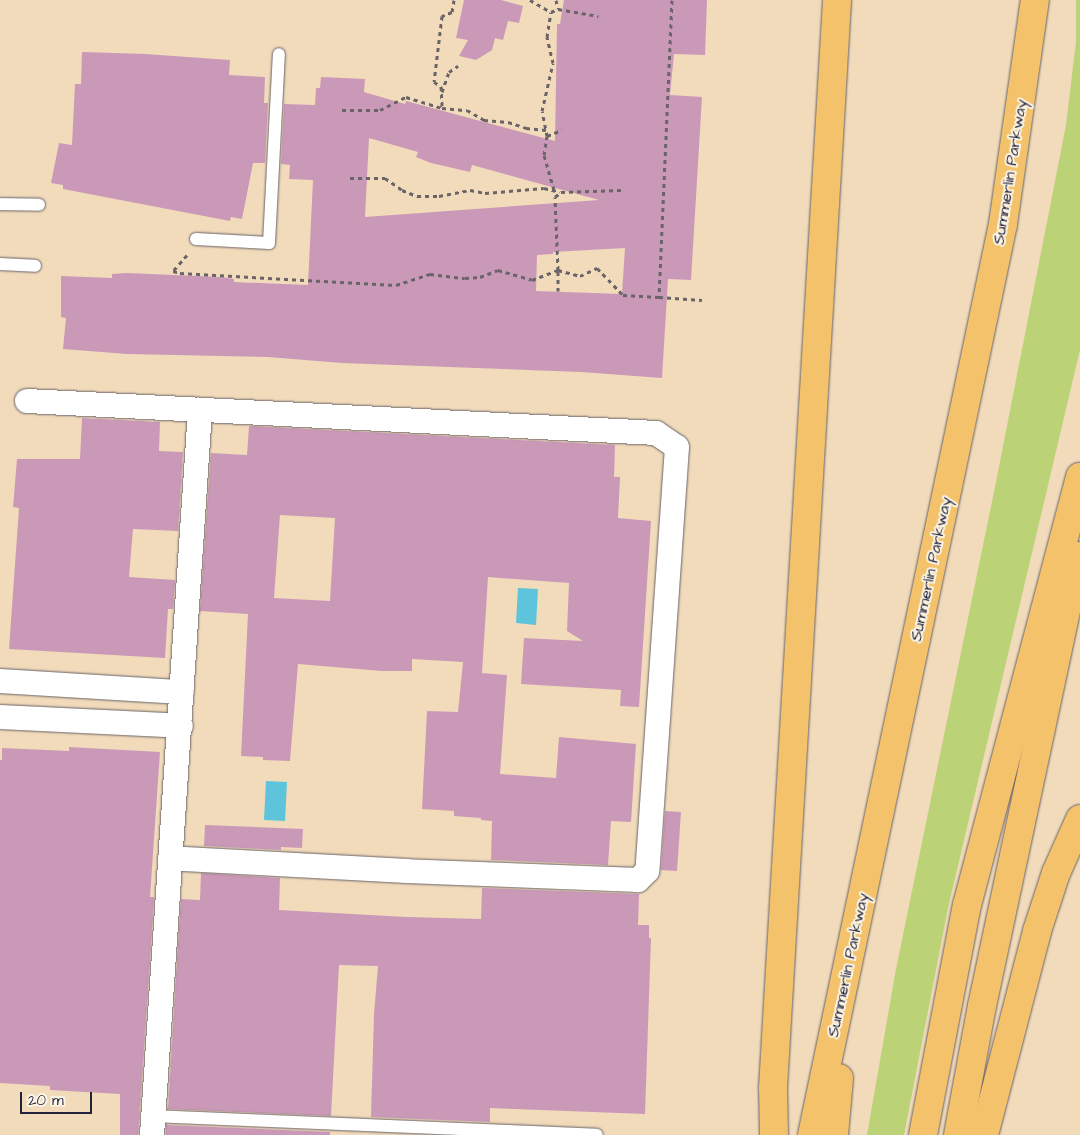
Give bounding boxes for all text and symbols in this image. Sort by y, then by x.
street label: Summerlin Parkway [989,98,1031,246]
street label: Summerlin Parkway [906,495,956,643]
street label: Summerlin Parkway [823,891,873,1039]
scale bar [22,1082,95,1114]
text: 20 m [28,1090,64,1111]

